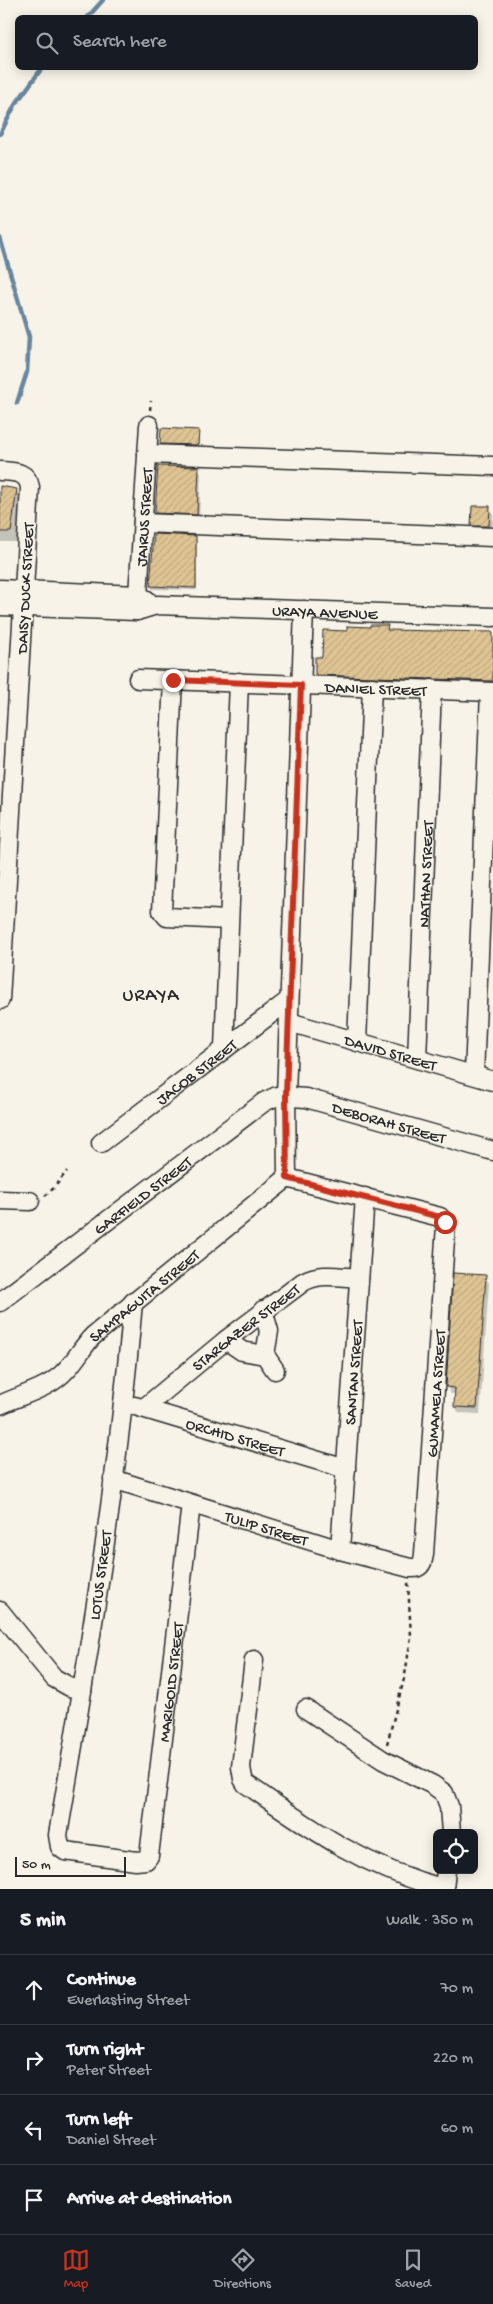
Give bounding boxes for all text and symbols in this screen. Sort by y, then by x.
search box [15,15,478,70]
icon: search [33,29,61,57]
text: Search here [73,31,167,54]
street label: JAIRUS STREET [134,467,159,567]
street label: DAISY DUCK STREET [15,521,40,655]
street label: URAYA AVENUE [272,603,379,626]
route end [162,669,185,692]
street label: DANIEL STREET [323,680,428,703]
street label: NATHAN STREET [416,820,440,928]
district label: URAYA [122,985,180,1008]
street label: DAVID STREET [341,1032,439,1077]
street label: JACOB STREET [154,1037,243,1110]
street label: DEBORAH STREET [328,1100,448,1150]
street label: GARFIELD STREET [91,1154,197,1241]
route start [434,1211,457,1234]
street label: SAMPAGUITA STREET [87,1246,205,1348]
street label: STARGAZER STREET [190,1281,306,1377]
street label: SANTAN STREET [343,1319,369,1426]
street label: GUMAMELA STREET [424,1328,452,1458]
street label: ORCHID STREET [183,1416,287,1463]
street label: TULIP STREET [221,1508,310,1553]
street label: LOTUS STREET [87,1529,118,1621]
street label: MARIGOLD STREET [157,1621,190,1743]
map controls [433,1829,478,1874]
button: locate [433,1829,478,1874]
scale bar [15,1854,126,1877]
text: 50 m [22,1857,51,1874]
text: 5 min [20,1909,65,1934]
text: Walk · 350 m [386,1912,473,1931]
text: Continue [67,1969,136,1992]
icon: ahead [20,1976,48,2004]
text: 70 m [440,1980,473,1999]
text: Everlasting Street [67,1992,189,2011]
text: Turn right [67,2039,143,2062]
icon: right [20,2046,48,2074]
text: 220 m [433,2050,473,2069]
text: Peter Street [67,2062,151,2081]
text: Turn left [67,2109,131,2132]
icon: left [20,2116,48,2144]
text: 60 m [441,2120,473,2139]
text: Daniel Street [67,2132,156,2151]
icon: arrive [20,2186,48,2214]
text: Arrive at destination [67,2188,231,2211]
tab: Map [62,2246,90,2293]
tab: Directions [214,2246,271,2293]
tab: Saved [395,2246,431,2293]

